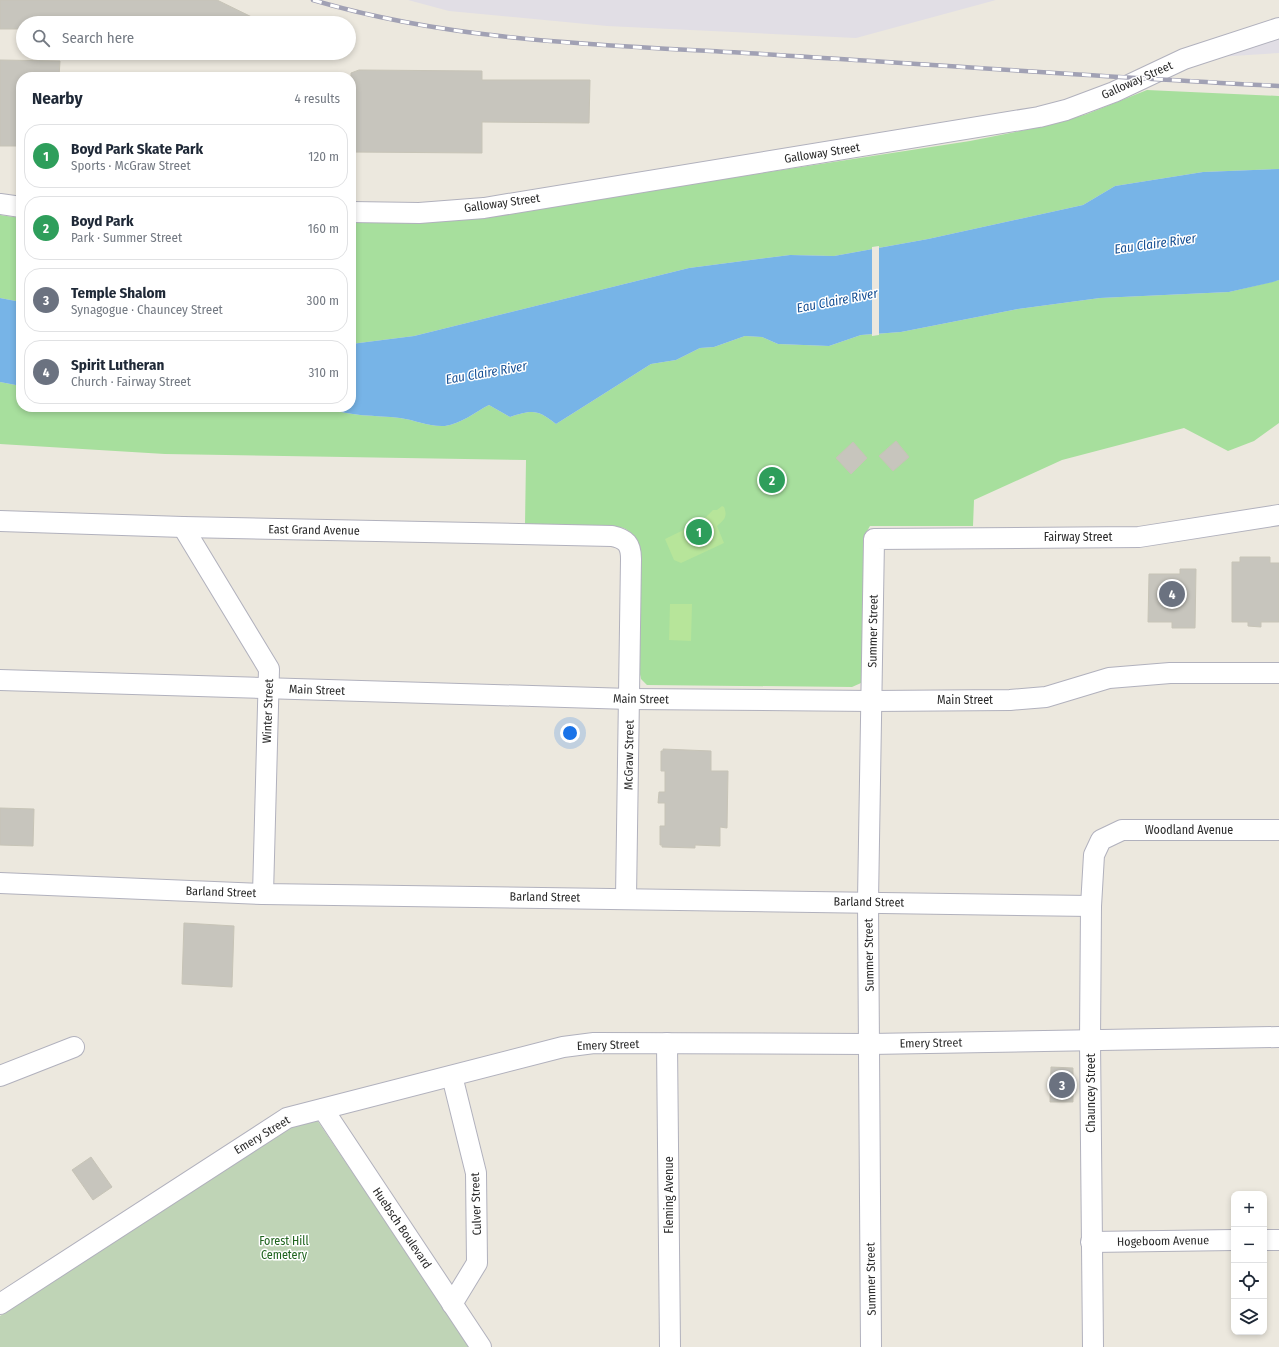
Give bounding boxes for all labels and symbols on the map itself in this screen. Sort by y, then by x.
street label: Galloway Street [1099,58,1175,102]
street label: Galloway Street [783,140,861,166]
street label: Galloway Street [463,191,541,215]
water label: Eau Claire River [1113,230,1197,257]
water label: Eau Claire River [795,285,879,316]
water label: Eau Claire River [444,358,528,387]
pin: 2 [759,465,785,495]
pin: 1 [686,517,712,547]
street label: East Grand Avenue [268,522,360,538]
street label: Fairway Street [1044,530,1112,544]
pin: 4 [1159,579,1185,609]
street label: Summer Street [865,594,881,668]
street label: Winter Street [260,678,276,743]
street label: Main Street [289,682,345,698]
street label: Main Street [613,692,669,706]
street label: Main Street [937,693,993,707]
street label: McGraw Street [621,720,637,790]
your location [560,723,580,743]
street label: Woodland Avenue [1145,823,1233,837]
street label: Barland Street [185,884,257,900]
street label: Barland Street [510,889,581,905]
street label: Barland Street [834,894,905,910]
street label: Summer Street [861,918,877,992]
street label: Emery Street [900,1035,962,1051]
street label: Emery Street [577,1037,640,1053]
street label: Chauncey Street [1084,1053,1098,1133]
pin: 3 [1049,1070,1075,1100]
street label: Emery Street [232,1113,292,1157]
street label: Fleming Avenue [662,1156,676,1234]
street label: Culver Street [468,1172,484,1236]
street label: Huebsch Boulevard [370,1185,434,1271]
street label: Hogeboom Avenue [1117,1233,1209,1249]
park label: Forest Hill Cemetery [259,1234,309,1262]
street label: Summer Street [863,1242,879,1316]

